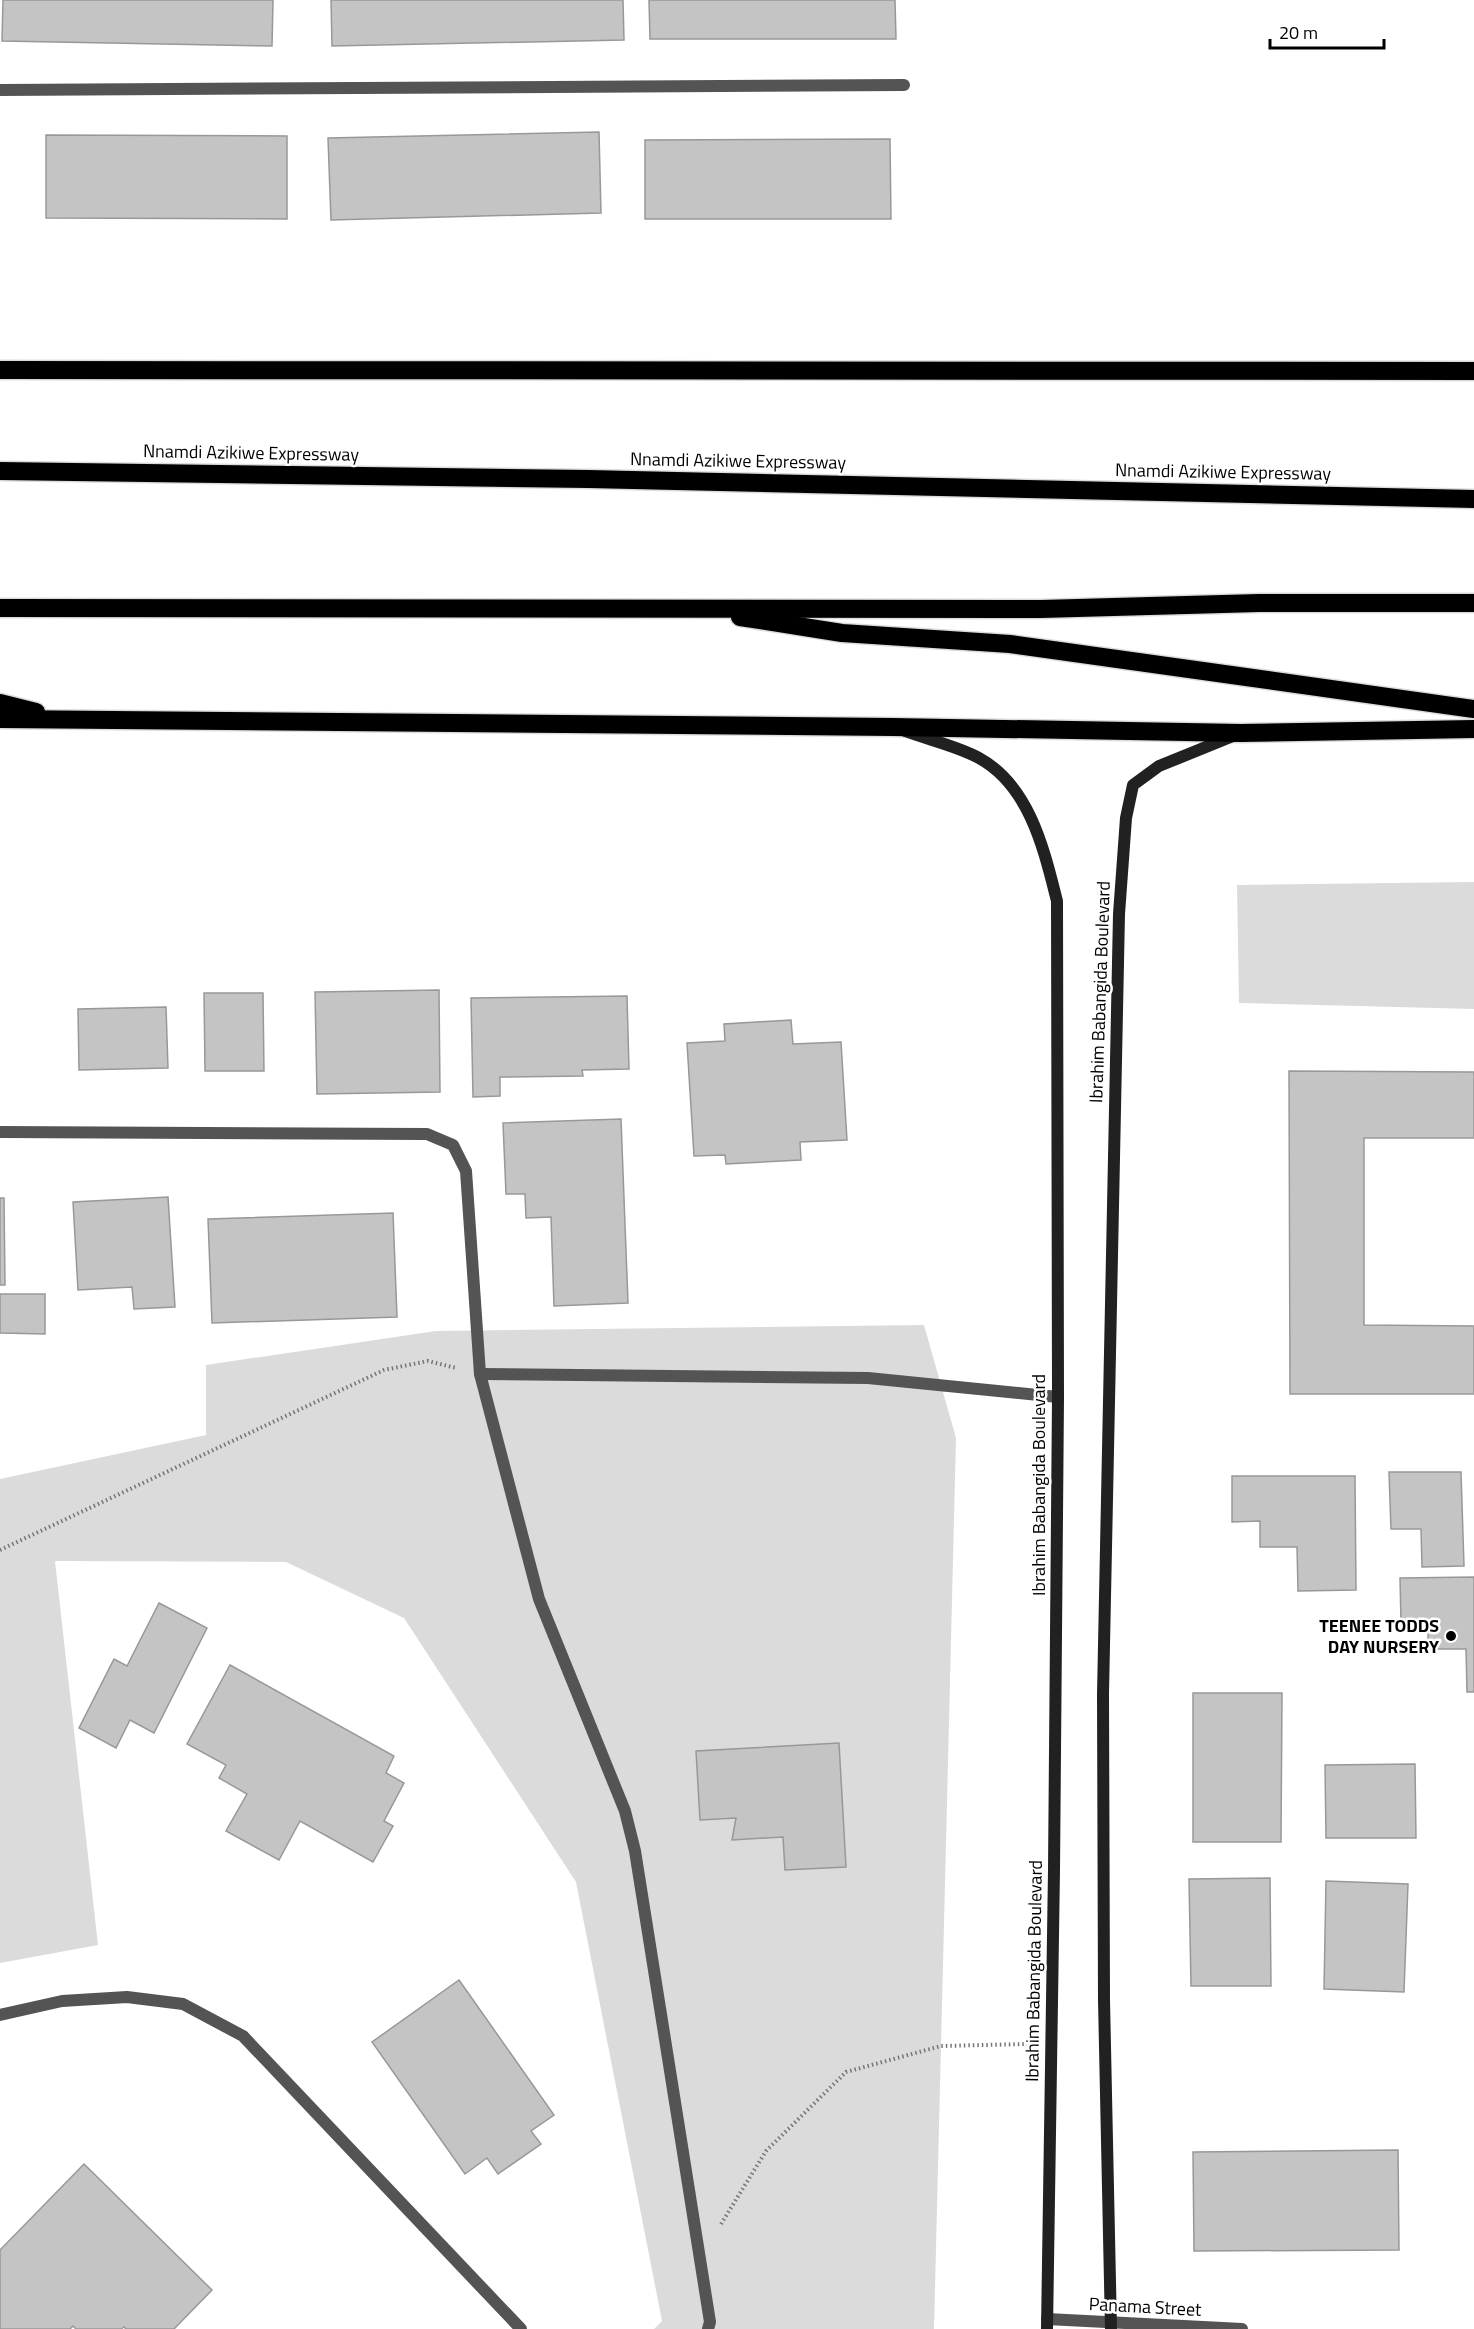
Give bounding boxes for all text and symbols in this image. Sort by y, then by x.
scale bar [1270,12,1384,50]
text: 20 m [1279,19,1318,46]
street label: Nnamdi Azikiwe Expressway [143,437,360,468]
street label: Nnamdi Azikiwe Expressway [630,445,847,476]
street label: Nnamdi Azikiwe Expressway [1115,456,1332,487]
street label: Ibrahim Babangida Boulevard [1082,881,1117,1103]
street label: Ibrahim Babangida Boulevard [1025,1374,1052,1596]
place label: TEENEE TODDS DAY NURSERY [1319,1612,1440,1660]
marker: TEENEE TODDS DAY NURSERY [1444,1629,1458,1643]
street label: Ibrahim Babangida Boulevard [1018,1860,1049,2082]
street label: Panama Street [1088,2290,1203,2323]

